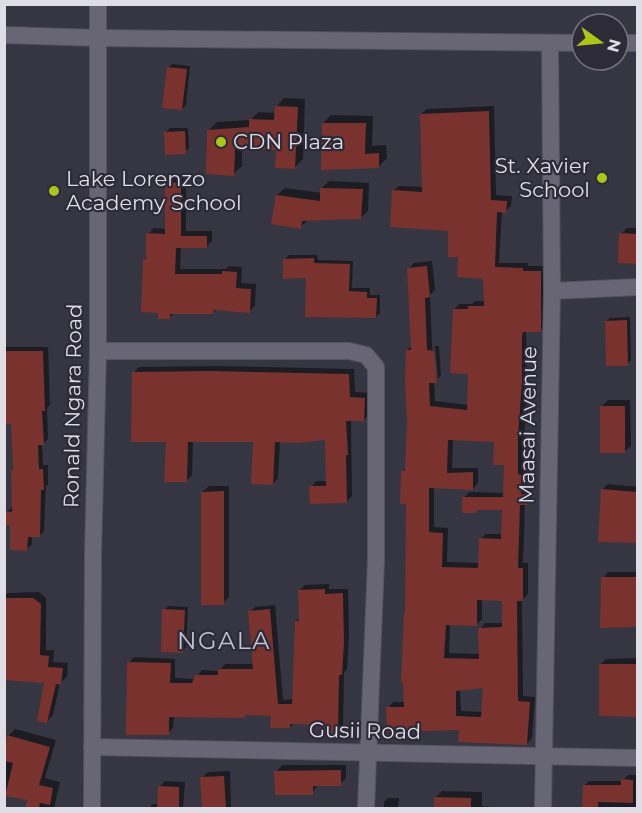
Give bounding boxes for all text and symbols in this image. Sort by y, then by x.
north arrow [570,12,630,72]
text: N [603,37,625,54]
place label: CDN Plaza [233,129,344,154]
marker: CDN Plaza [214,135,228,149]
place label: St. Xavier School [495,153,590,202]
place label: Lake Lorenzo Academy School [66,166,242,215]
marker: St. Xavier School [595,171,609,185]
marker: Lake Lorenzo Academy School [47,184,61,198]
street label: Ronald Ngara Road [58,304,87,508]
street label: Maasai Avenue [514,346,541,504]
district label: NGALA [177,626,271,655]
street label: Gusii Road [309,717,421,744]

